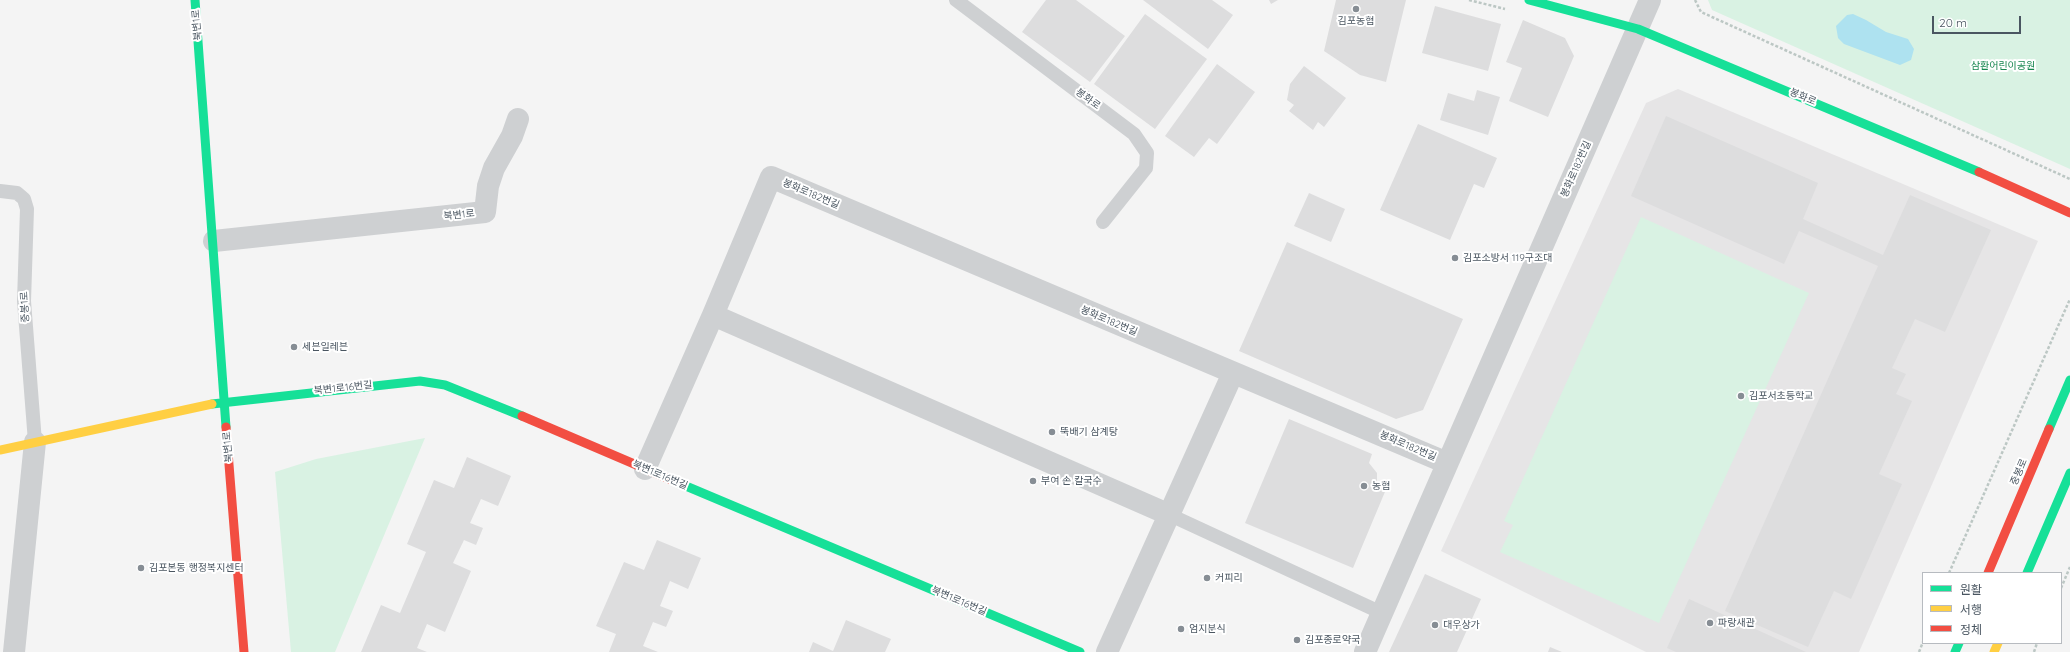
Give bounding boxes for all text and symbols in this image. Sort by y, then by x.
marker: 김포농협 [1351,4,1361,14]
scale bar [1934,8,2023,34]
street label: 북변1로 [190,9,204,41]
place label: 김포농협 [1338,15,1374,27]
text: 20 m [1939,15,1967,30]
park label: 삼환어린이공원 [1971,60,2035,72]
street label: 봉화로 [1073,86,1103,112]
street label: 봉화로 [1788,86,1818,108]
street label: 봉화로182번길 [1558,139,1594,199]
street label: 봉화로182번길 [781,177,841,211]
street label: 북변1로 [443,207,475,223]
place label: 김포소방서 119구조대 [1463,252,1552,264]
marker: 김포소방서 119구조대 [1450,253,1460,263]
street label: 중봉1로 [18,291,32,323]
street label: 봉화로182번길 [1079,304,1139,338]
place label: 세븐일레븐 [302,341,348,353]
marker: 세븐일레븐 [289,342,299,352]
street label: 북변1로16번길 [313,379,373,397]
place label: 김포서초등학교 [1749,390,1813,402]
marker: 김포서초등학교 [1736,391,1746,401]
place label: 뚝배기 삼계탕 [1060,426,1118,438]
marker: 뚝배기 삼계탕 [1047,427,1057,437]
street label: 봉화로182번길 [1378,429,1438,463]
street label: 북변1로 [221,431,235,463]
street label: 중봉로 [2008,457,2030,487]
street label: 북변1로16번길 [631,458,689,492]
place label: 부여 손 칼국수 [1041,475,1102,487]
marker: 부여 손 칼국수 [1028,476,1038,486]
place label: 농협 [1372,480,1390,492]
marker: 농협 [1359,481,1369,491]
place label: 김포본동 행정복지센터 [149,562,244,574]
marker: 김포본동 행정복지센터 [136,563,146,573]
place label: 커피리 [1215,572,1243,584]
legend [1922,572,2062,644]
marker: 커피리 [1202,573,1212,583]
text: 원활 [1960,582,1982,597]
street label: 북변1로16번길 [930,584,988,618]
text: 서행 [1960,602,1982,617]
place label: 파랑새관 [1718,617,1755,629]
marker: 파랑새관 [1705,618,1715,628]
place label: 대우상가 [1443,619,1480,631]
marker: 대우상가 [1430,620,1440,630]
text: 정체 [1960,622,1982,637]
place label: 엄지분식 [1189,623,1226,635]
marker: 엄지분식 [1176,624,1186,634]
place label: 김포종로약국 [1305,634,1360,646]
marker: 김포종로약국 [1292,635,1302,645]

